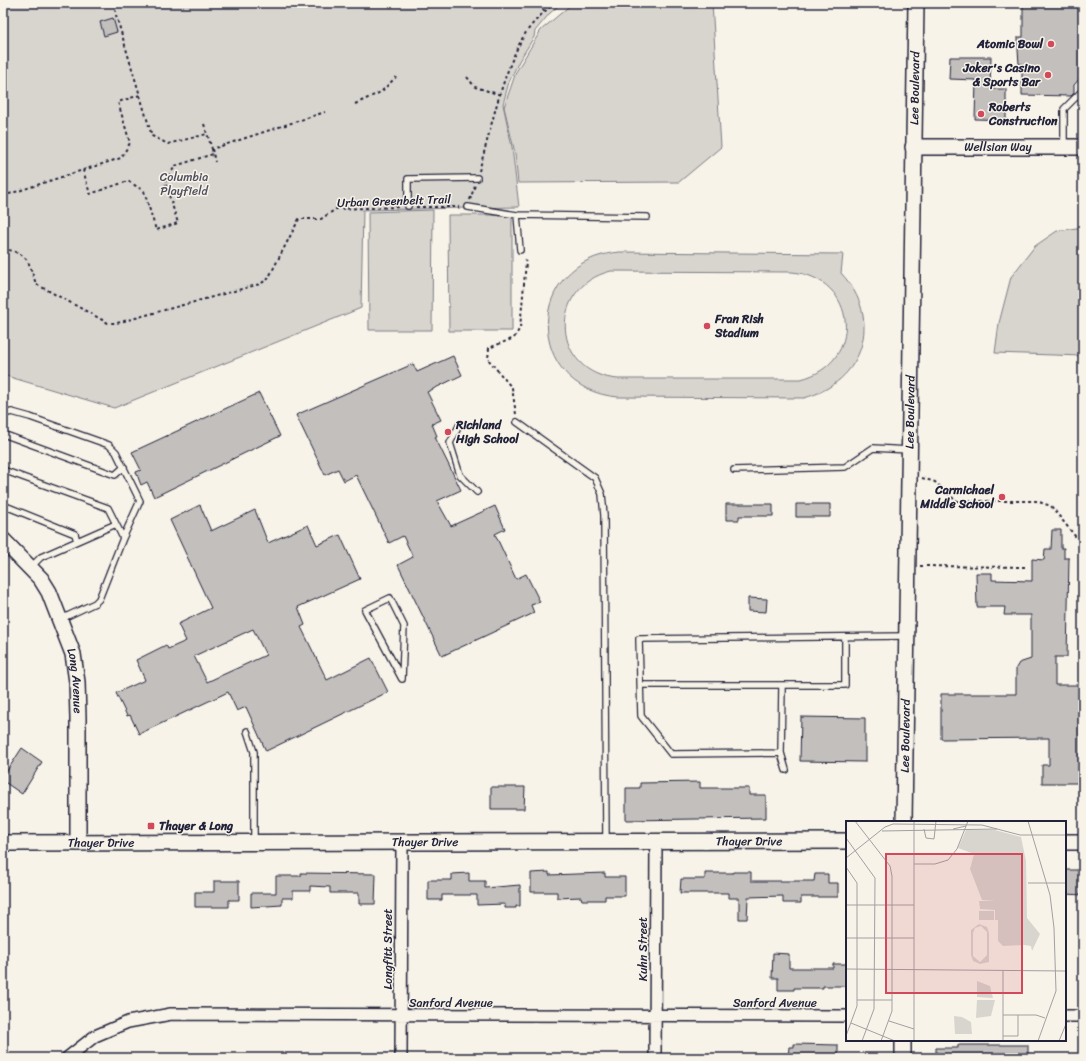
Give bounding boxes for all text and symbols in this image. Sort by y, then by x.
place label: Atomic Bowl [976,33,1044,55]
marker: Atomic Bowl [1046,39,1056,49]
street label: Lee Boulevard [903,49,926,125]
place label: Joker's Casino & Sports Bar [962,57,1041,93]
marker: Joker's Casino & Sports Bar [1043,70,1053,80]
place label: Roberts Construction [988,96,1058,132]
marker: Roberts Construction [976,109,986,119]
street label: Wellsian Way [964,136,1033,158]
park label: Columbia Playfield [160,166,210,202]
street label: Urban Greenbelt Trail [337,188,452,214]
place label: Fran Rish Stadium [714,308,765,344]
marker: Fran Rish Stadium [702,321,712,331]
street label: Lee Boulevard [898,373,922,449]
place label: Richland High School [455,414,519,450]
marker: Richland High School [443,427,453,437]
place label: Carmichael Middle School [919,479,995,515]
marker: Carmichael Middle School [997,492,1007,502]
street label: Long Avenue [60,644,89,714]
street label: Lee Boulevard [894,697,917,773]
place label: Thayer & Long [159,815,234,837]
marker: Thayer & Long [146,821,156,831]
inset map [846,821,1066,1041]
street label: Thayer Drive [716,830,782,852]
street label: Thayer Drive [392,831,458,853]
street label: Thayer Drive [68,832,134,854]
street label: Longfitt Street [377,909,399,989]
street label: Kuhn Street [632,917,654,981]
street label: Sanford Avenue [409,992,493,1014]
street label: Sanford Avenue [733,992,817,1014]

